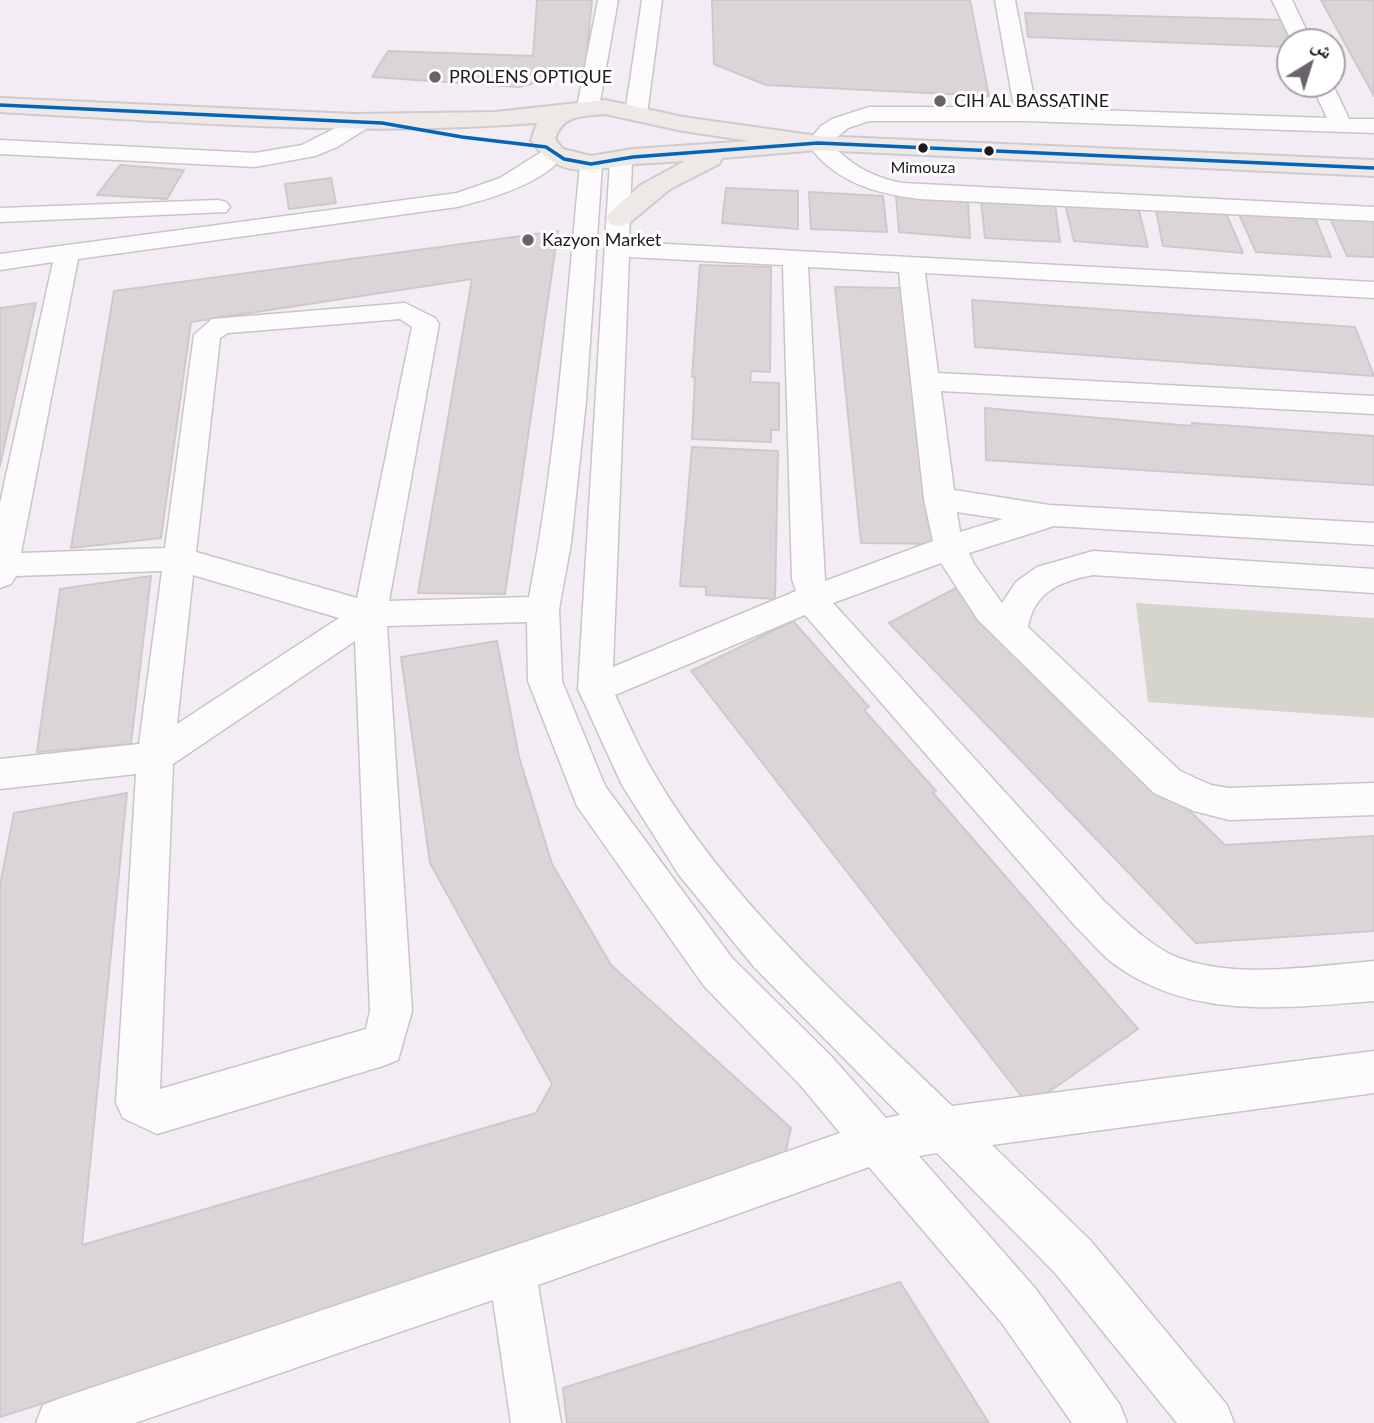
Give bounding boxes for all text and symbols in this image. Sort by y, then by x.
north arrow [1276,28,1346,98]
text: ش [1308,32,1338,63]
place label: PROLENS OPTIQUE [449,66,612,88]
marker: PROLENS OPTIQUE [427,69,443,85]
place label: CIH AL BASSATINE [954,90,1109,112]
marker: CIH AL BASSATINE [932,93,948,109]
marker: Mimouza [916,141,930,155]
unlabelled marker [982,144,996,158]
place label: Mimouza [891,158,955,178]
place label: Kazyon Market [542,229,661,251]
marker: Kazyon Market [520,232,536,248]

